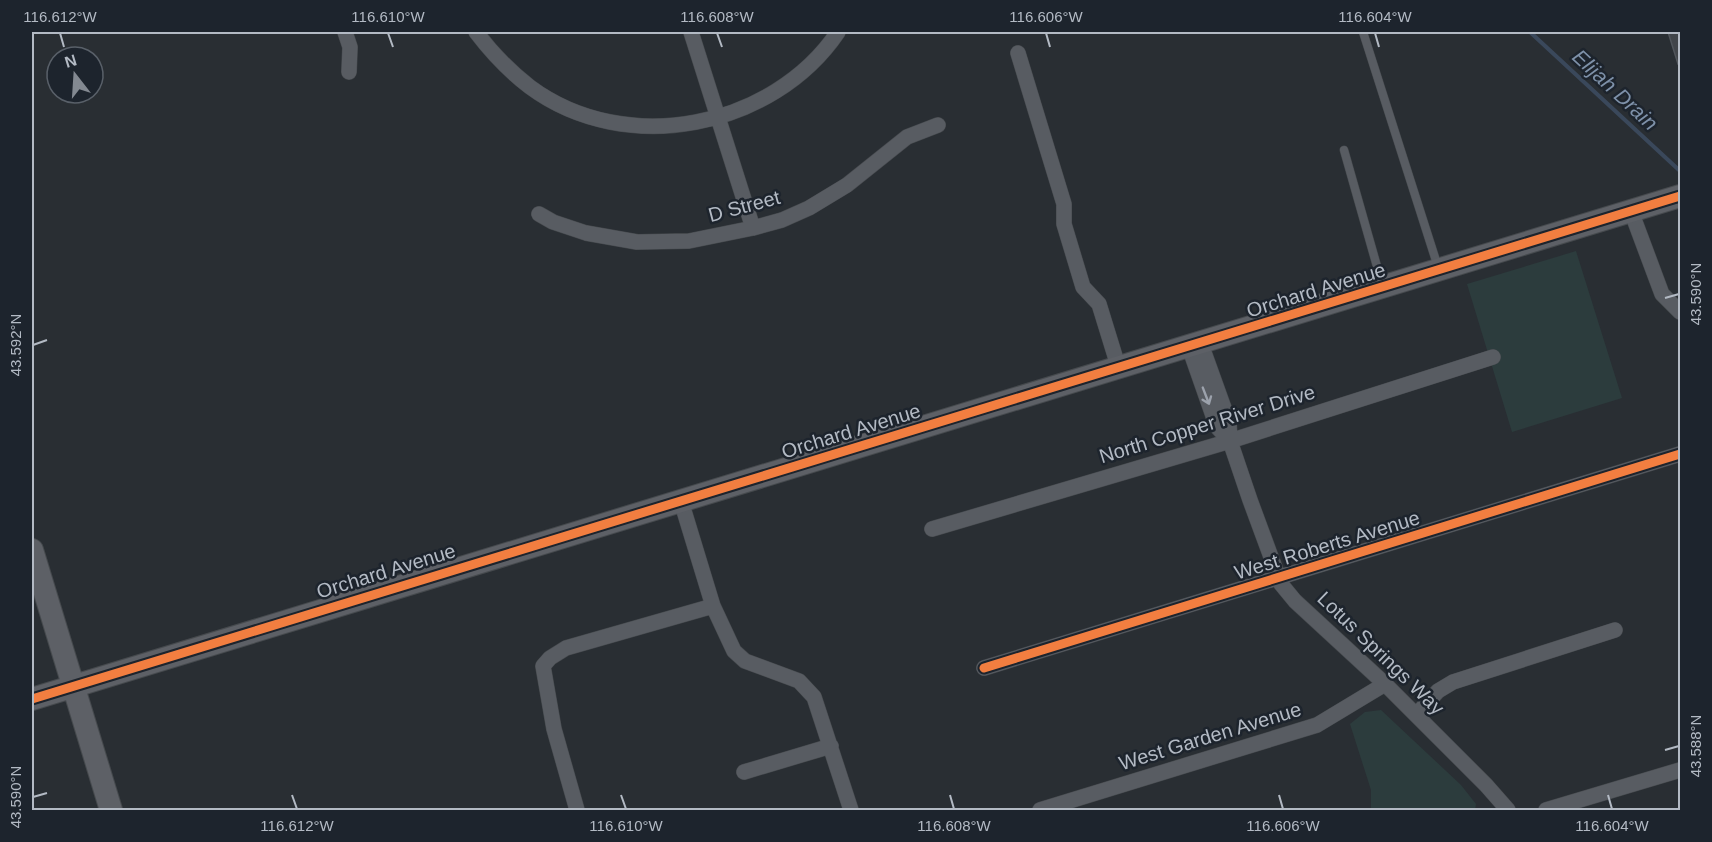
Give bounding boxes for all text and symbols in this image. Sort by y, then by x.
text: 116.612°W [23,8,97,25]
text: 116.610°W [351,8,425,25]
text: 116.608°W [680,8,754,25]
text: 116.606°W [1009,8,1083,25]
text: 116.604°W [1338,8,1412,25]
north arrow [45,45,105,105]
water label: Elijah Drain [1568,45,1662,135]
text: N [63,51,79,71]
street label: D Street [706,186,783,226]
street label: Orchard Avenue [1244,258,1388,322]
text: 43.590°N [1687,263,1704,325]
text: 43.592°N [7,314,24,376]
street label: North Copper River Drive [1096,381,1318,467]
one-way arrow [1201,386,1212,405]
street label: Orchard Avenue [779,399,923,463]
street label: West Roberts Avenue [1232,506,1422,584]
street label: Orchard Avenue [314,539,458,603]
street label: Lotus Springs Way [1313,587,1449,719]
street label: West Garden Avenue [1116,698,1304,774]
text: 43.588°N [1687,715,1704,777]
text: 43.590°N [7,766,24,828]
text: 116.612°W [260,817,334,834]
text: 116.610°W [589,817,663,834]
text: 116.608°W [917,817,991,834]
text: 116.606°W [1246,817,1320,834]
text: 116.604°W [1575,817,1649,834]

